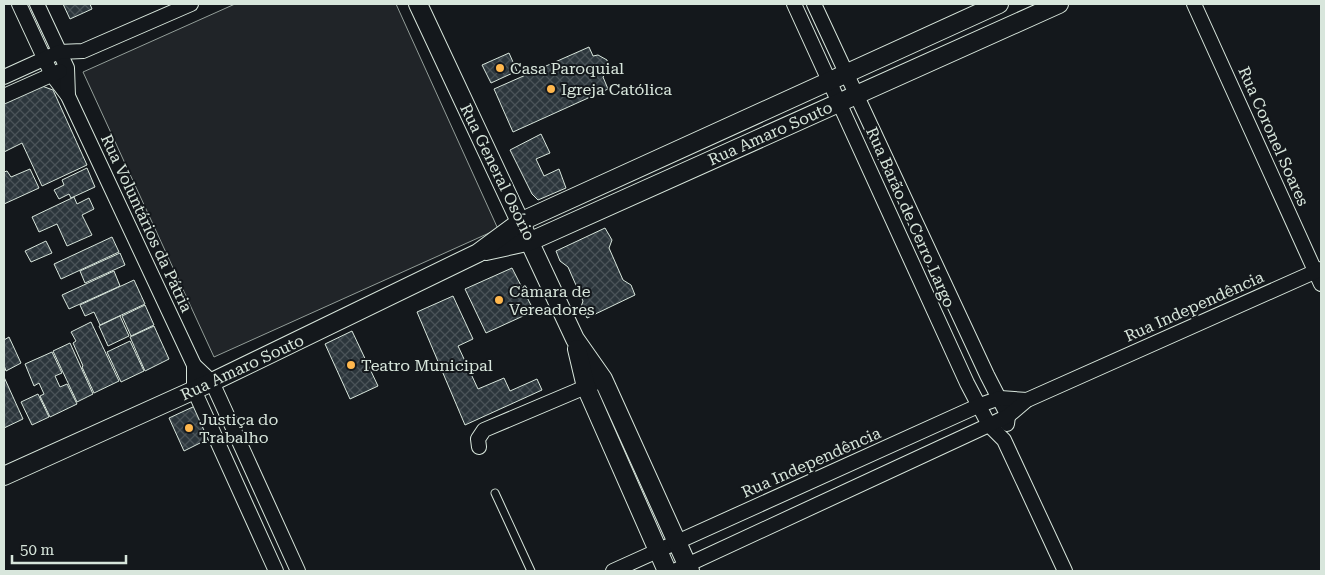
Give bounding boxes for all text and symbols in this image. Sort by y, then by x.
place label: Casa Paroquial [510,59,624,78]
marker: Casa Paroquial [494,62,506,74]
street label: Rua Coronel Soares [1234,64,1313,209]
place label: Igreja Católica [561,80,672,99]
marker: Igreja Católica [545,83,557,95]
street label: Rua Amaro Souto [705,97,835,169]
street label: Rua General Osório [456,101,539,244]
street label: Rua Barão de Cerro Largo [862,124,959,311]
street label: Rua Voluntários da Pátria [97,131,196,316]
street label: Rua Independência [1122,267,1267,346]
place label: Câmara de Vereadores [509,282,595,319]
marker: Câmara de Vereadores [493,294,505,306]
street label: Rua Amaro Souto [178,330,307,404]
place label: Teatro Municipal [361,356,493,375]
marker: Teatro Municipal [345,359,357,371]
place label: Justiça do Trabalho [199,410,278,447]
marker: Justiça do Trabalho [183,422,195,434]
street label: Rua Independência [739,423,884,502]
scale bar [12,532,126,564]
text: 50 m [20,541,55,559]

